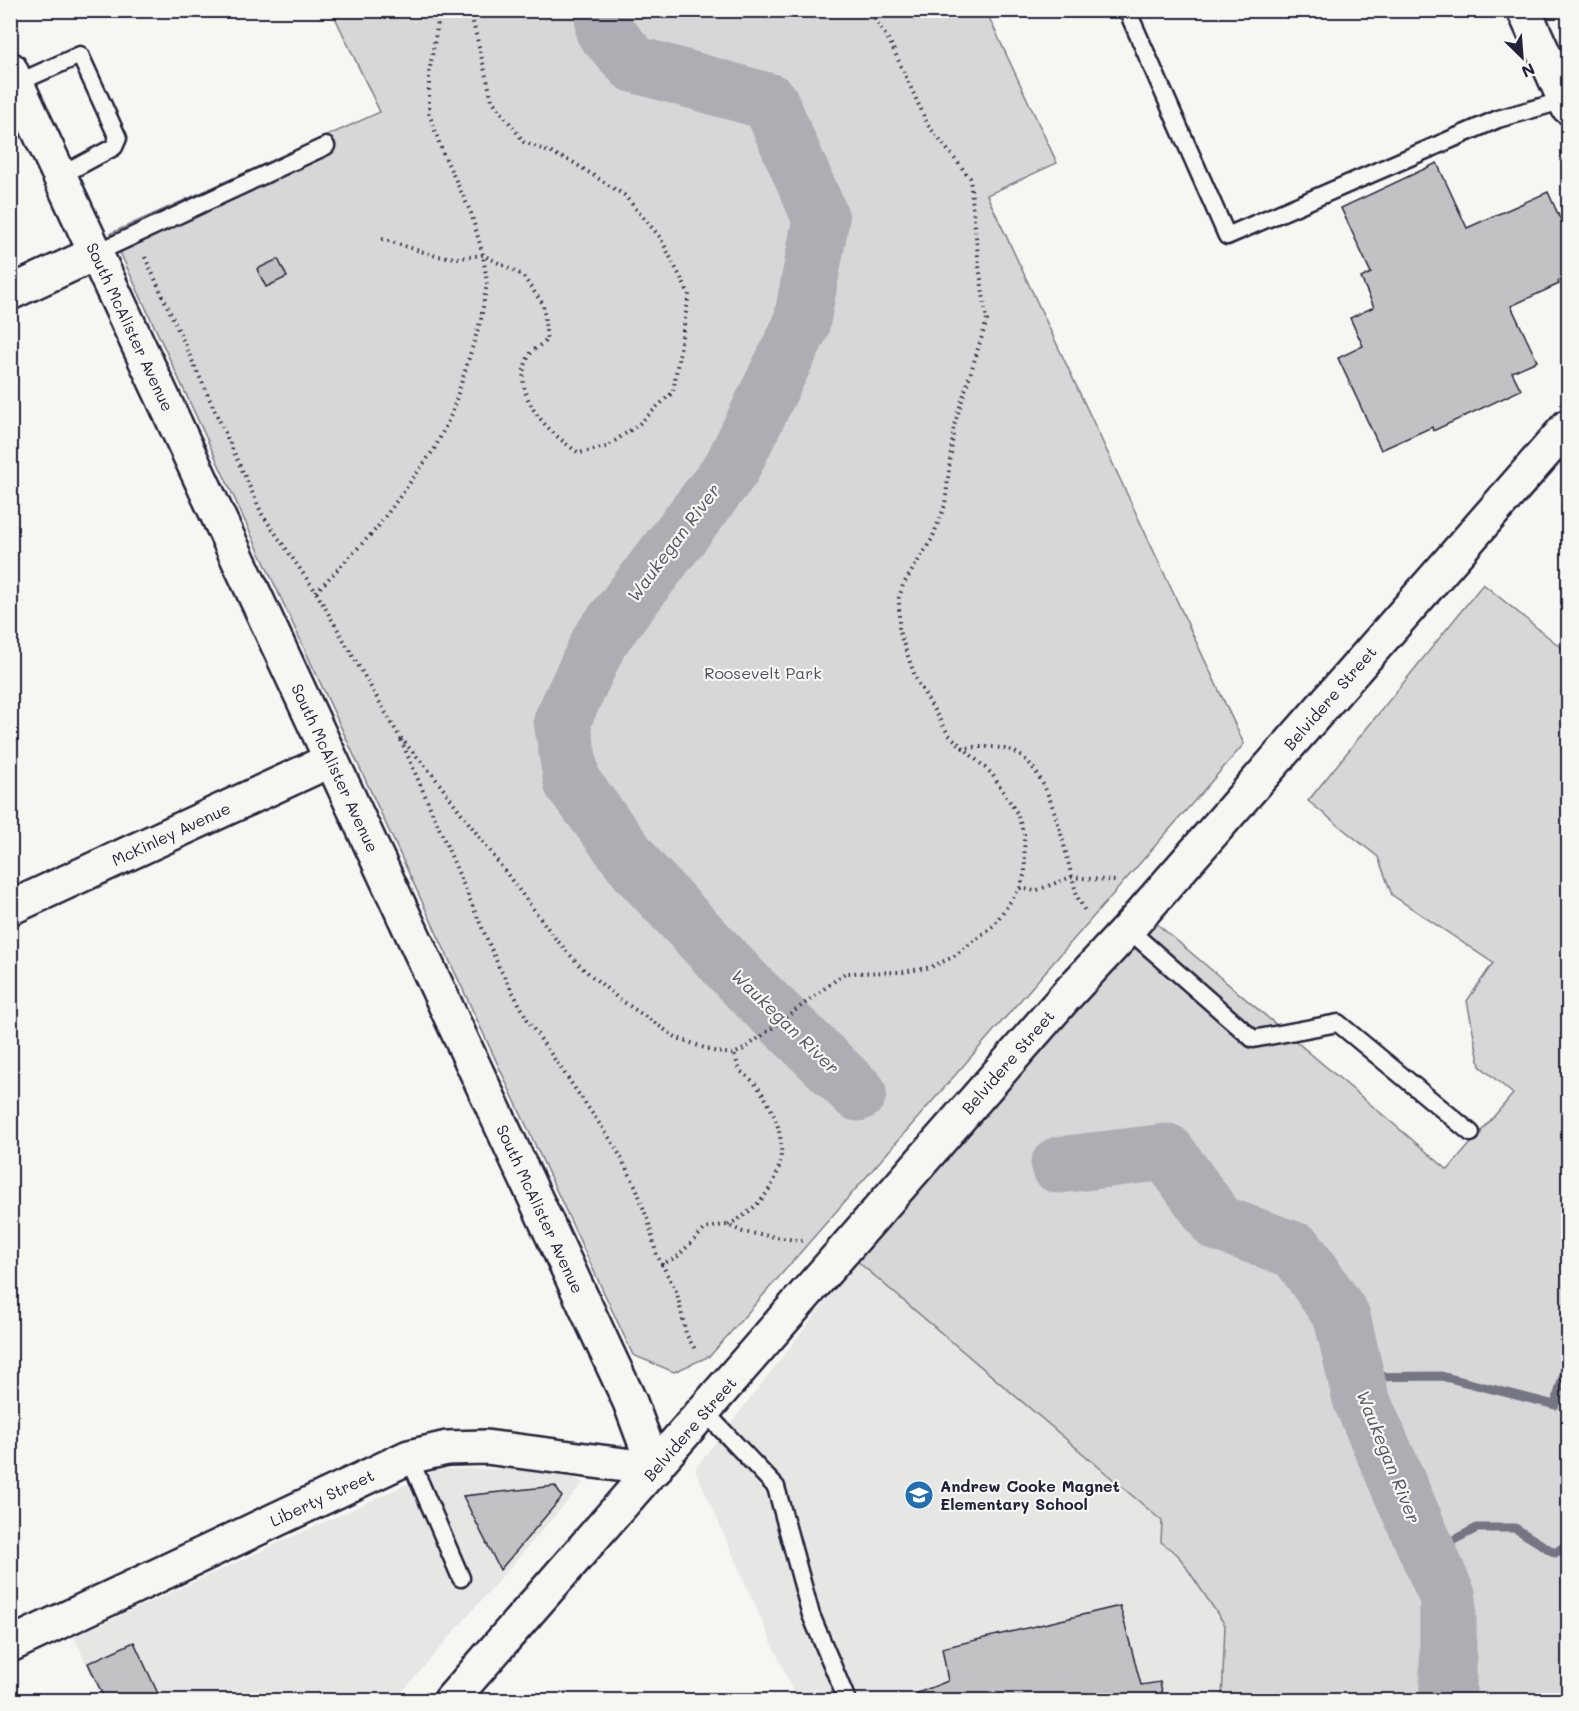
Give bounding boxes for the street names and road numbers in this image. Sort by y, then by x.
street label: South McAlister Avenue [82,239,179,415]
street label: Belvidere Street [1279,641,1381,754]
street label: South McAlister Avenue [287,680,384,856]
street label: McKinley Avenue [108,797,233,870]
street label: Belvidere Street [957,1005,1059,1118]
street label: South McAlister Avenue [492,1121,589,1297]
street label: Belvidere Street [639,1372,741,1485]
street label: Liberty Street [266,1464,377,1531]

